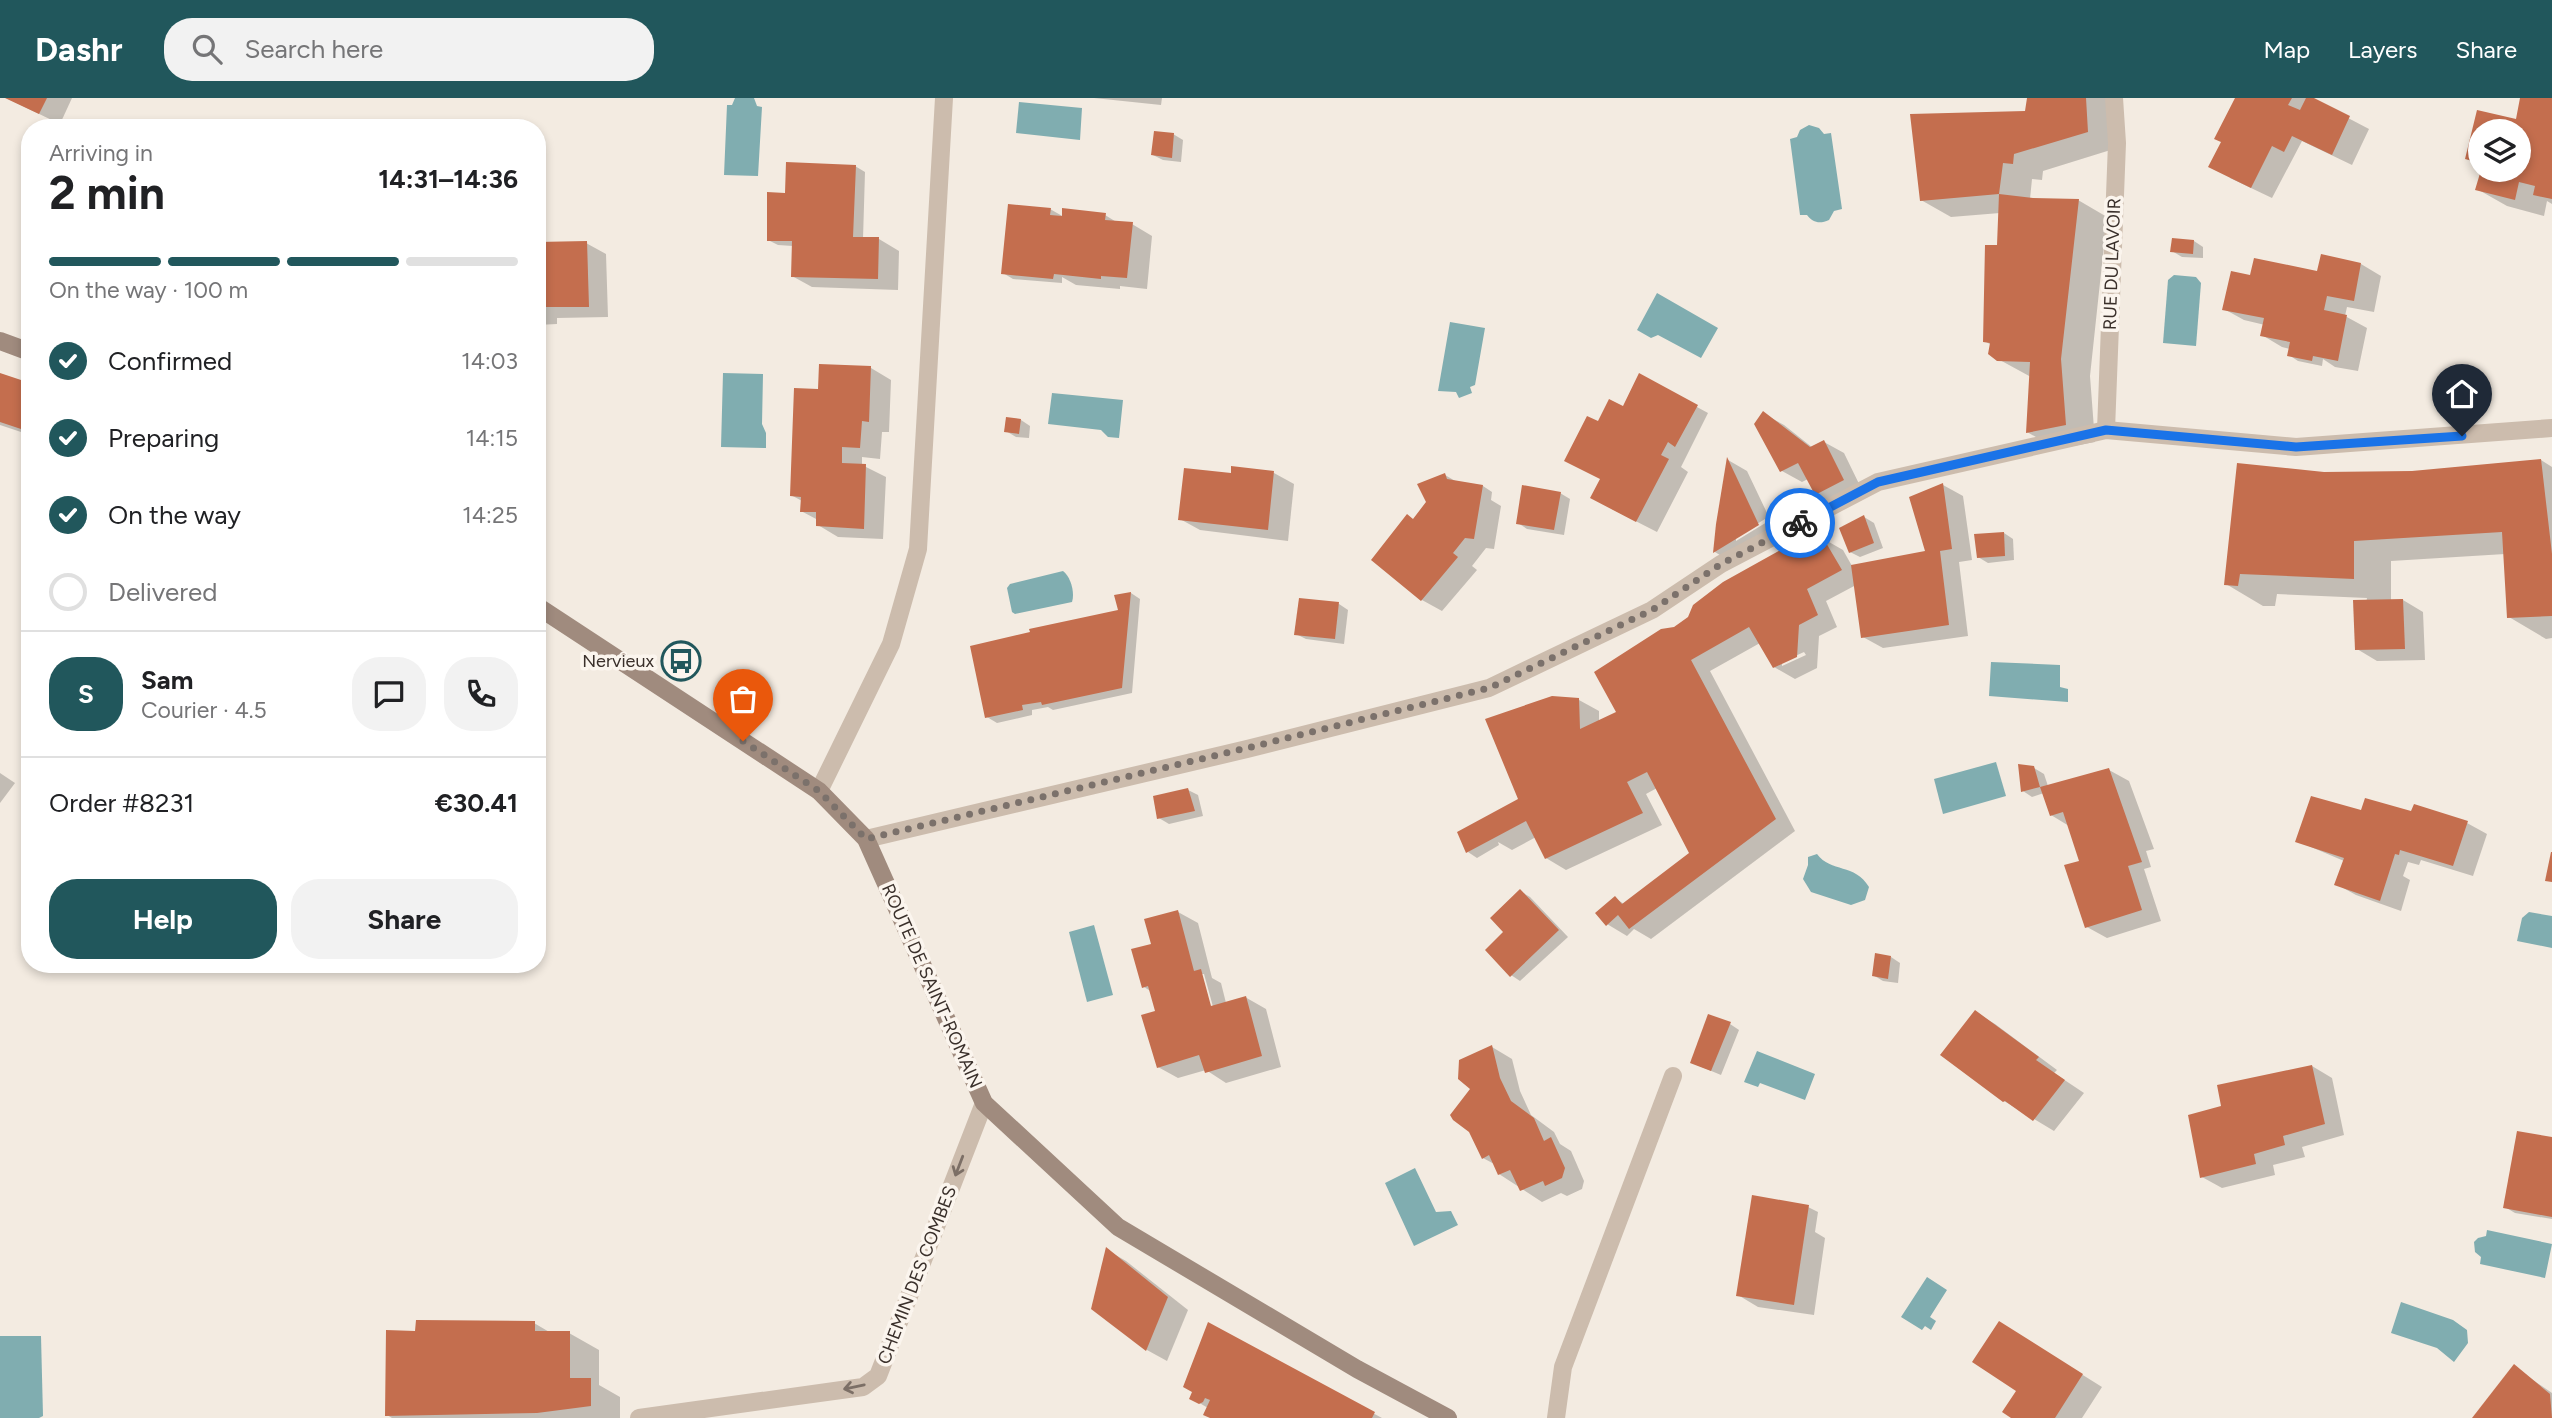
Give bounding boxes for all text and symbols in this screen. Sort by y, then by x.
search box [164,18,654,81]
text: Dashr [35,30,122,69]
icon: search [188,30,226,68]
text: Search here [244,33,383,65]
text: Map [2263,35,2310,64]
text: Layers [2348,35,2417,64]
text: Share [2455,35,2517,64]
map controls [2468,119,2531,182]
button: layers [2468,119,2531,182]
text: Arriving in [49,139,153,167]
text: 14:31–14:36 [378,163,518,195]
text: 2 min [49,165,165,221]
street label: RUE DU LAVOIR [2099,198,2125,330]
text: On the way · 100 m [49,276,248,304]
icon: check [49,342,87,380]
text: Confirmed [108,345,232,377]
text: 14:03 [461,347,518,375]
pin [2432,364,2492,436]
icon: home [2443,375,2481,413]
icon: check [49,419,87,457]
text: Preparing [108,422,219,454]
text: 14:15 [466,424,518,452]
courier [1765,488,1835,558]
icon: check [49,496,87,534]
text: On the way [108,499,241,531]
text: 14:25 [462,501,518,529]
icon: bike [1781,504,1819,542]
text: Delivered [108,576,217,608]
bus stop icon: Nervieux [660,640,702,682]
place label: Nervieux [582,650,654,672]
button: chat [352,657,426,731]
button: phone [444,657,518,731]
text: Sam [141,664,193,696]
pin [713,669,773,741]
text: S [78,678,94,710]
icon: bag [724,680,762,718]
text: Courier · 4.5 [141,696,267,724]
text: Order #8231 [49,787,194,819]
text: €30.41 [435,787,518,819]
button: Help [49,879,277,959]
button: Share [291,879,518,959]
street label: ROUTE DE SAINT-ROMAIN [877,880,987,1092]
one-way arrow [952,1155,965,1177]
street label: CHEMIN DES COMBES [873,1183,961,1367]
one-way arrow [843,1381,866,1395]

